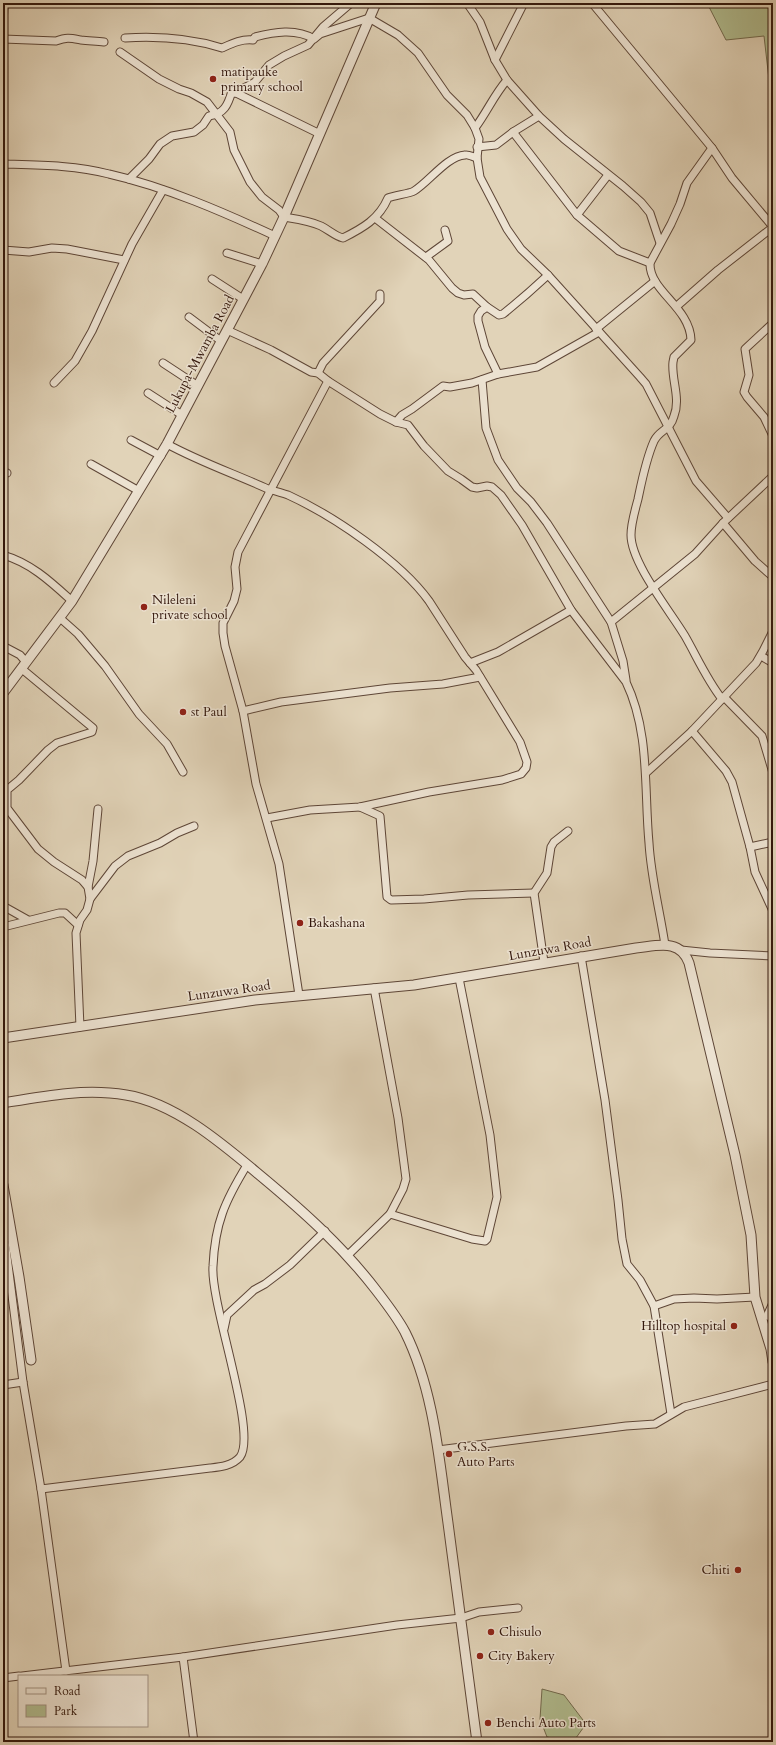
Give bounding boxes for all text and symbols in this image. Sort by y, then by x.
place label: matipauke primary school [221,63,303,96]
marker: matipauke primary school [208,74,218,84]
street label: Lukupa-Mwamba Road [161,292,239,416]
place label: Nileleni private school [152,591,228,624]
marker: Nileleni private school [139,602,149,612]
place label: st Paul [191,703,227,721]
marker: st Paul [178,707,188,717]
place label: Bakashana [308,914,366,932]
marker: Bakashana [295,918,305,928]
street label: Lunzuwa Road [507,933,593,965]
street label: Lunzuwa Road [186,976,272,1006]
place label: Hilltop hospital [641,1317,727,1335]
marker: Hilltop hospital [729,1321,739,1331]
place label: G.S.S. Auto Parts [457,1438,515,1471]
marker: G.S.S. Auto Parts [444,1449,454,1459]
place label: Chiti [702,1561,730,1579]
marker: Chiti [733,1565,743,1575]
place label: Chisulo [499,1623,542,1641]
marker: Chisulo [486,1627,496,1637]
place label: City Bakery [488,1647,555,1665]
marker: City Bakery [475,1651,485,1661]
legend [18,1675,148,1727]
text: Road [54,1683,81,1699]
text: Park [54,1703,78,1719]
place label: Benchi Auto Parts [496,1714,596,1732]
marker: Benchi Auto Parts [483,1718,493,1728]

